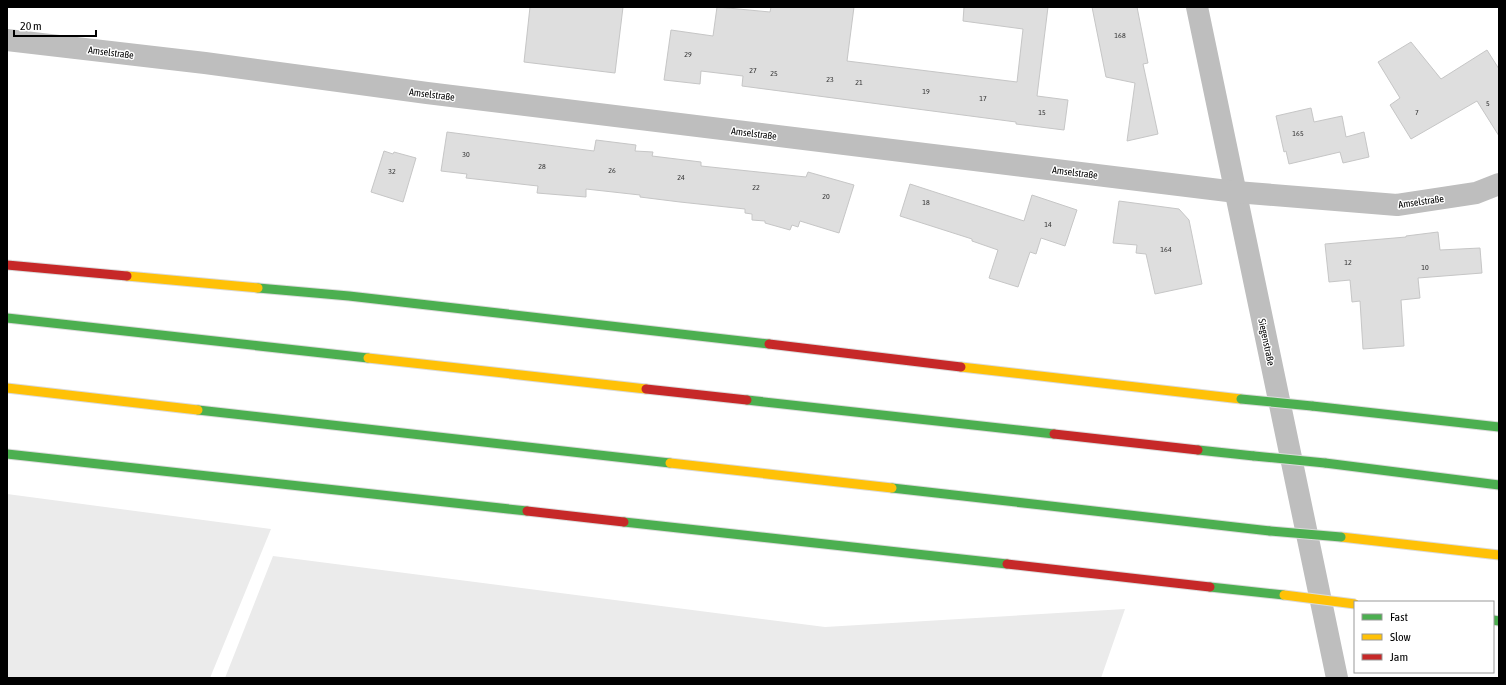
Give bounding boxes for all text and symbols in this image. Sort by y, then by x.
scale bar [14,12,96,38]
text: 20 m [20,19,42,33]
house number: 168 [1114,31,1126,40]
street label: Amselstraße [88,44,135,61]
house number: 29 [684,50,692,59]
house number: 27 [749,66,757,75]
house number: 25 [770,69,778,78]
house number: 23 [826,75,834,84]
house number: 21 [855,78,863,87]
street label: Amselstraße [409,86,456,103]
house number: 19 [922,87,930,96]
house number: 17 [979,94,987,103]
house number: 5 [1486,99,1490,108]
house number: 15 [1038,108,1046,117]
house number: 7 [1415,108,1419,117]
street label: Amselstraße [731,125,778,142]
house number: 165 [1292,129,1304,138]
house number: 30 [462,150,470,159]
house number: 28 [538,162,546,171]
street label: Amselstraße [1052,164,1099,181]
house number: 26 [608,166,616,175]
house number: 32 [388,167,396,176]
house number: 24 [677,173,685,182]
house number: 22 [752,183,760,192]
house number: 20 [822,192,830,201]
street label: Amselstraße [1398,193,1445,210]
house number: 18 [922,198,930,207]
house number: 14 [1044,220,1052,229]
house number: 164 [1160,245,1172,254]
house number: 12 [1344,258,1352,267]
house number: 10 [1421,263,1429,272]
street label: Siegenstraße [1256,318,1277,367]
legend [1354,601,1494,673]
text: Fast [1390,610,1408,624]
text: Slow [1390,630,1411,644]
text: Jam [1390,650,1408,664]

